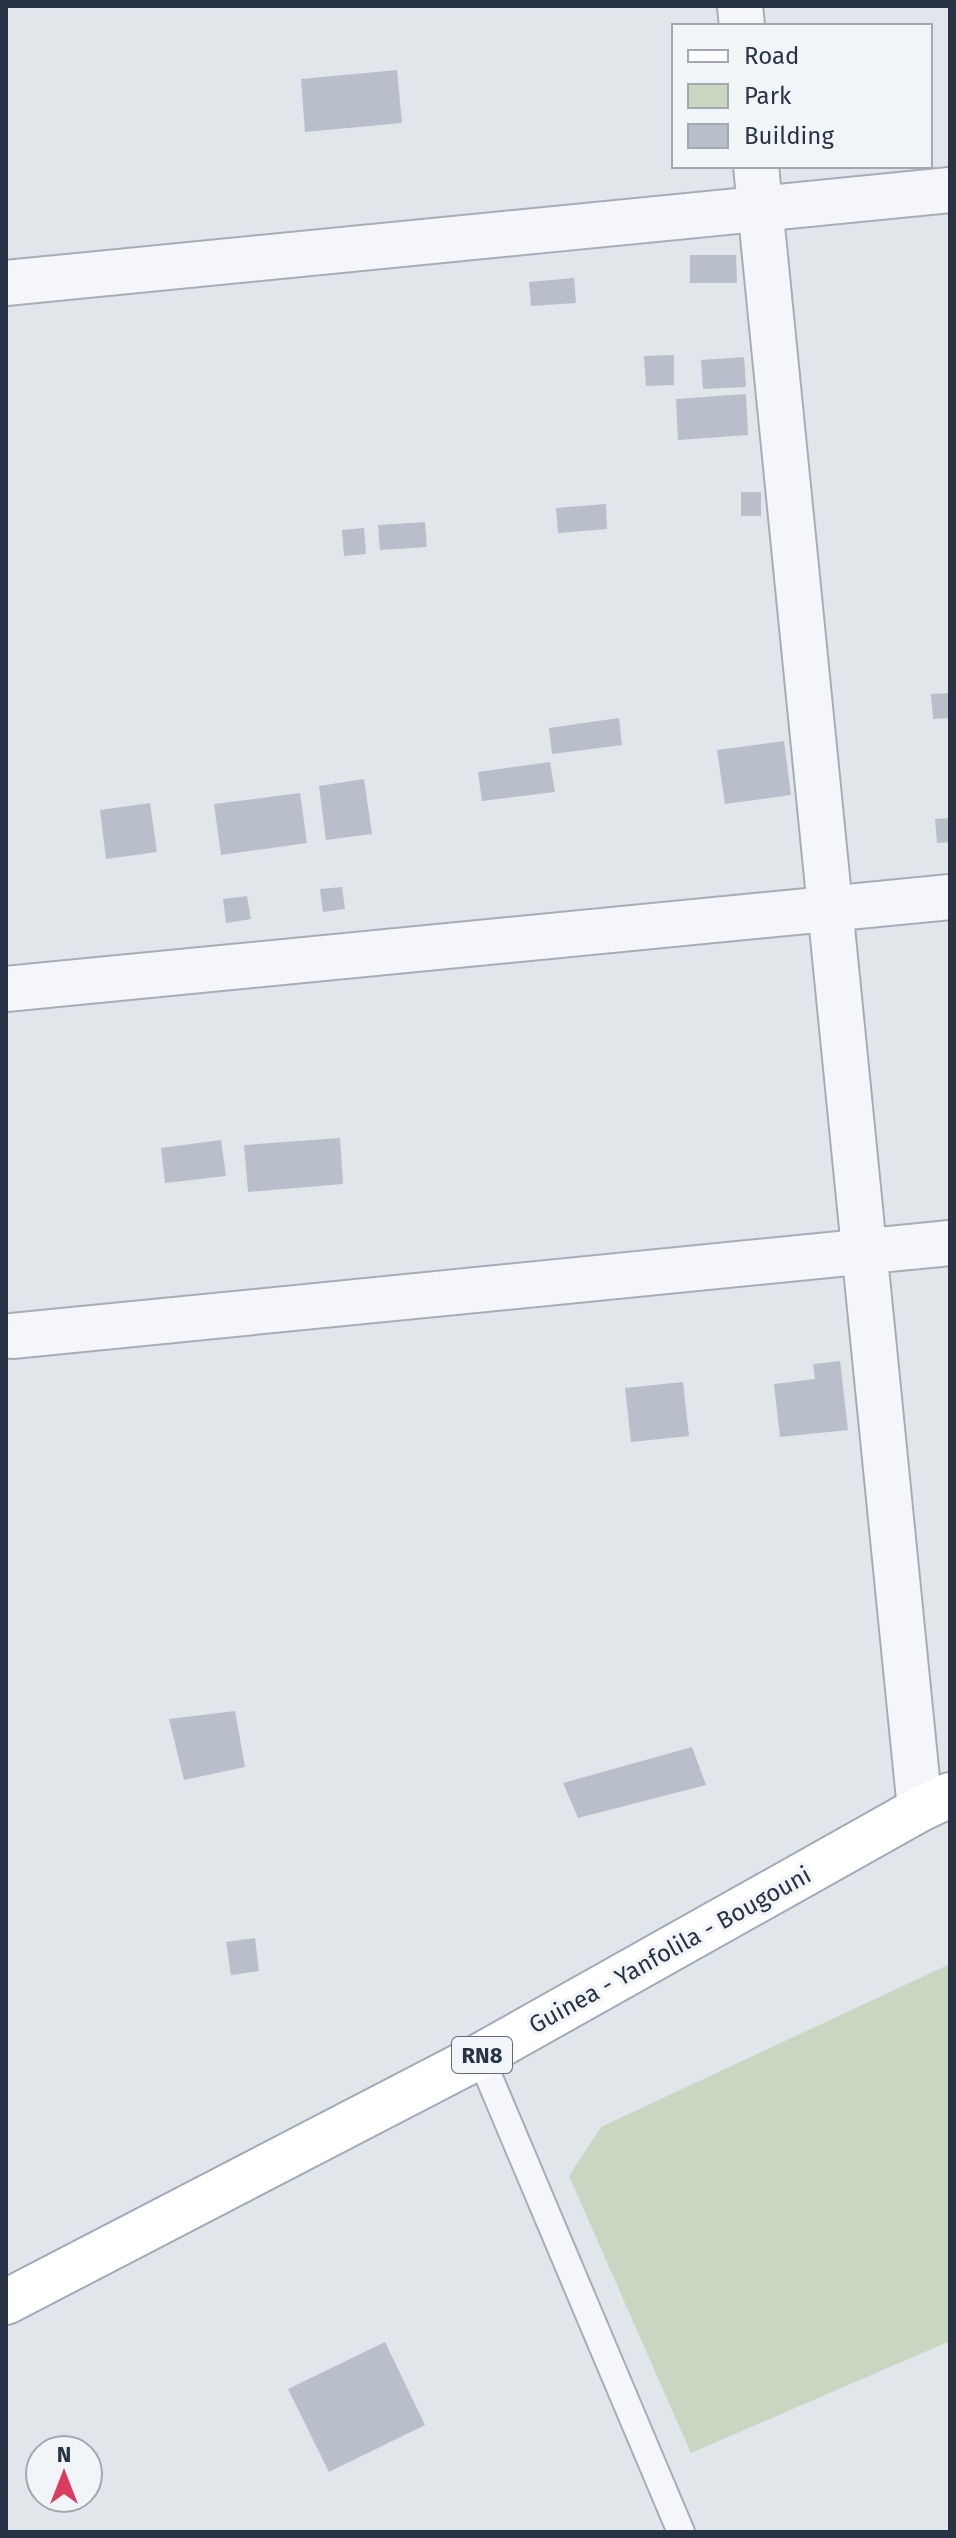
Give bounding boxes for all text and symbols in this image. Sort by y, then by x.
legend [672,24,932,168]
text: Road [744,42,799,70]
text: Park [744,82,792,110]
text: Building [744,122,834,150]
street label: Guinea - Yanfolila - Bougouni [524,1861,816,2039]
road number: RN8 [452,2037,512,2073]
north arrow [24,2434,104,2514]
text: N [57,2441,71,2468]

